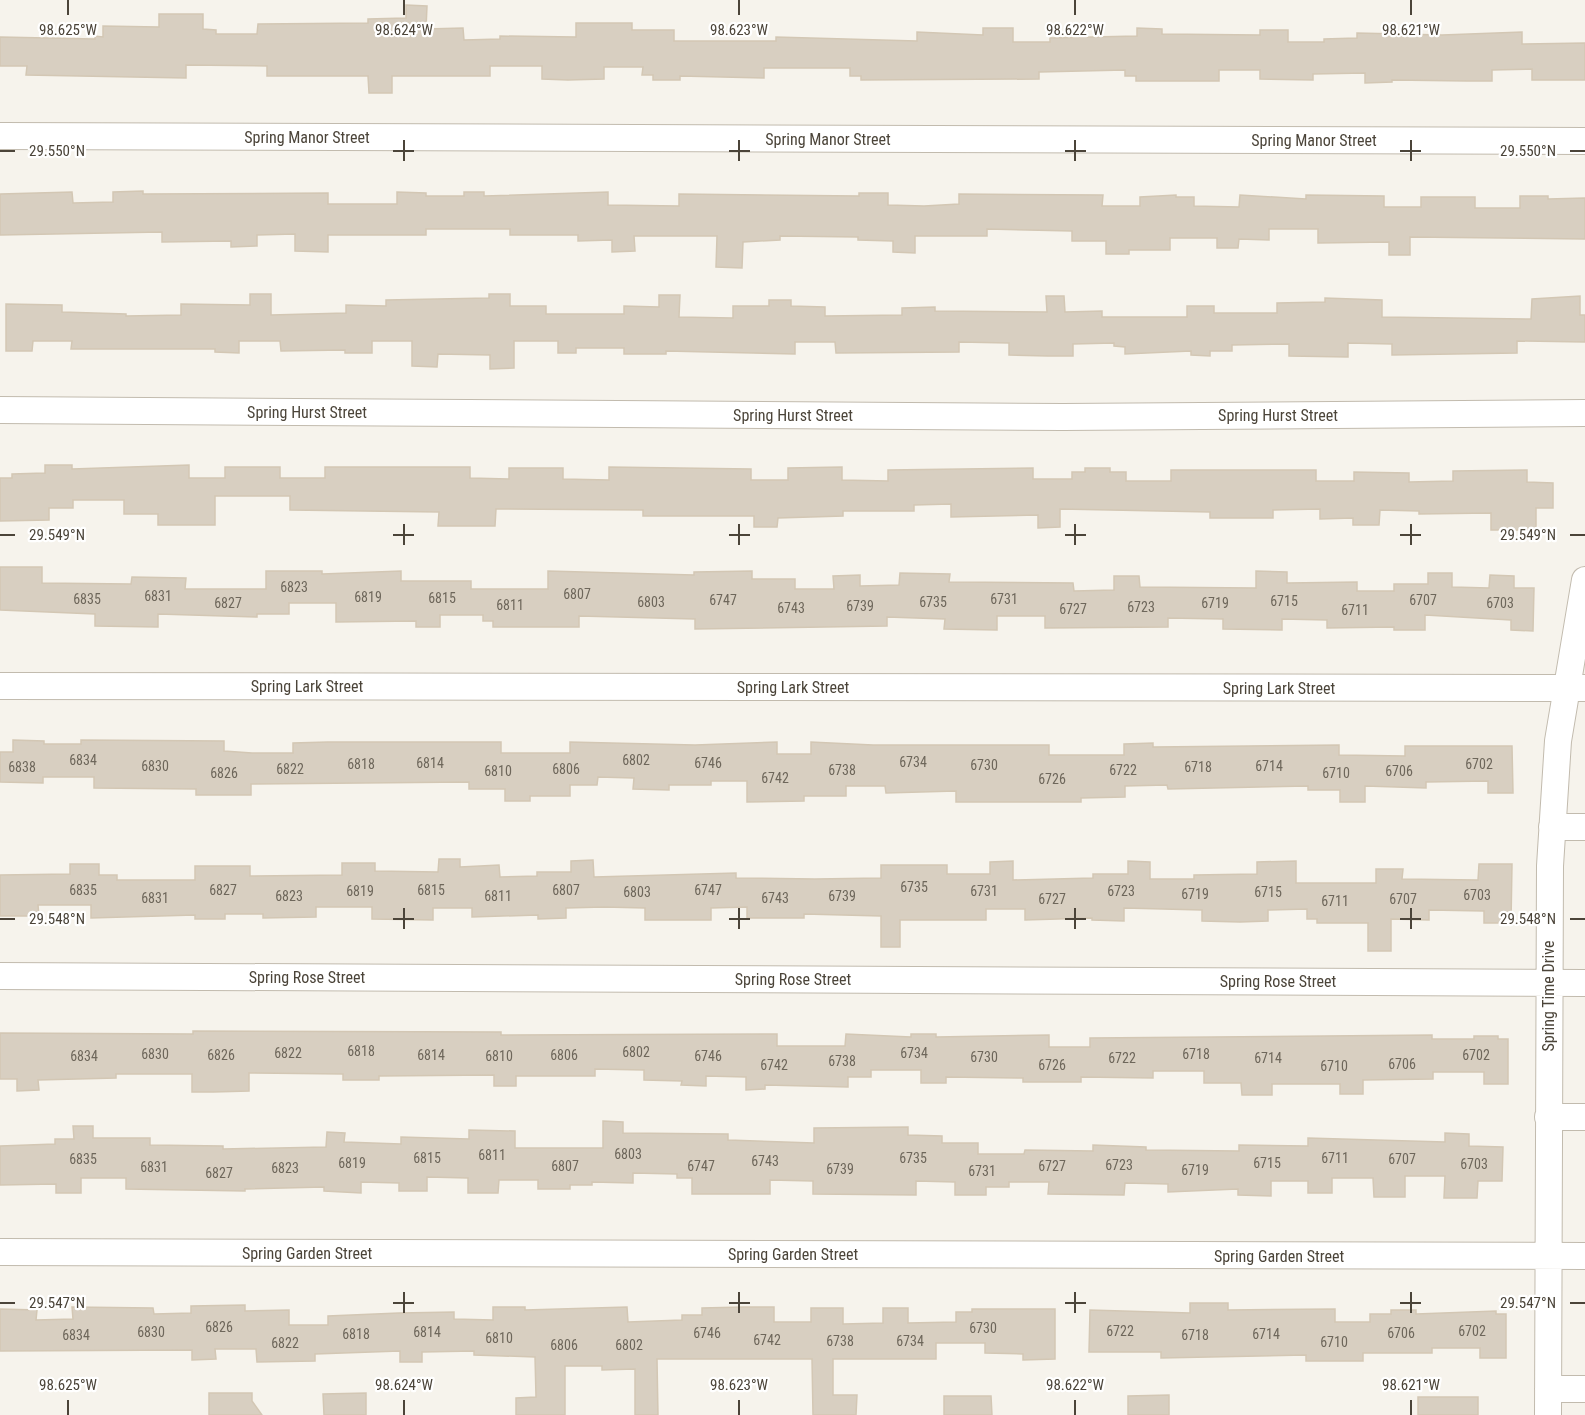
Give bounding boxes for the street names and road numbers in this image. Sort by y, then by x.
street label: Spring Manor Street [244,128,370,147]
street label: Spring Manor Street [765,130,891,149]
street label: Spring Manor Street [1251,131,1377,150]
street label: Spring Hurst Street [247,403,367,422]
street label: Spring Hurst Street [733,406,853,425]
street label: Spring Hurst Street [1218,406,1338,425]
street label: Spring Lark Street [251,677,364,696]
street label: Spring Lark Street [737,678,850,697]
street label: Spring Lark Street [1223,679,1336,698]
street label: Spring Time Drive [1539,941,1558,1051]
street label: Spring Rose Street [249,968,366,987]
street label: Spring Rose Street [735,970,852,989]
street label: Spring Rose Street [1220,972,1337,991]
street label: Spring Garden Street [242,1244,372,1263]
street label: Spring Garden Street [728,1245,858,1264]
street label: Spring Garden Street [1214,1247,1344,1266]

